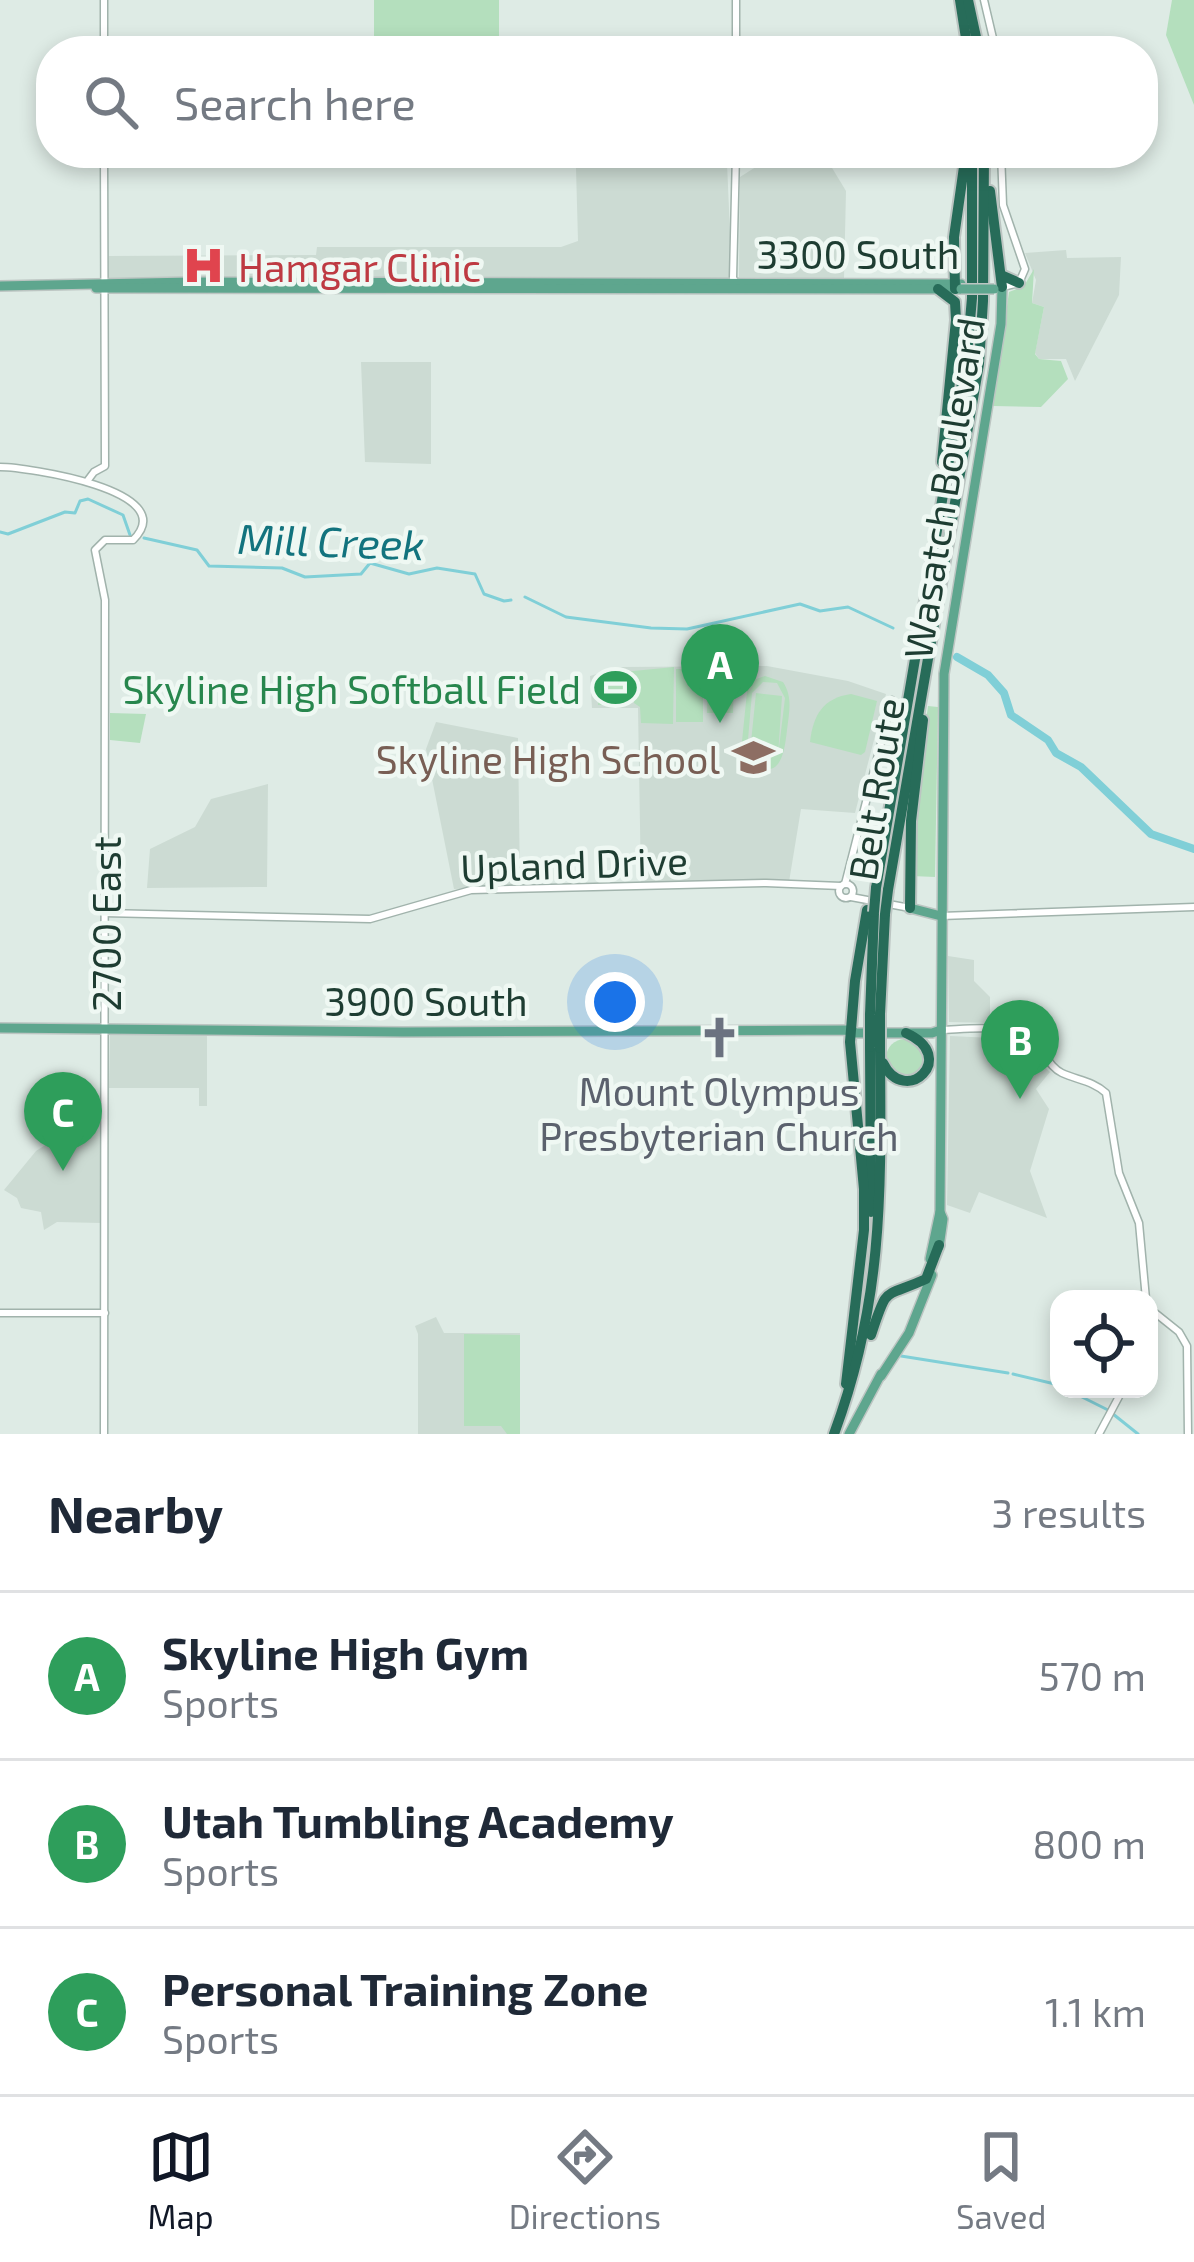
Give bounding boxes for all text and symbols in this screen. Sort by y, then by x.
search box [36,36,1158,168]
icon: search [78,69,144,135]
text: Search here [174,75,416,129]
street label: 3300 South [757,230,959,277]
hospital icon: Hamgar Clinic [181,243,227,289]
place label: Hamgar Clinic [238,243,481,290]
street label: Wasatch Boulevard [893,314,993,662]
water label: Mill Creek [237,512,425,568]
pin: A [681,624,759,723]
place label: Skyline High Softball Field [122,665,581,712]
sports icon: Skyline High Softball Field [592,665,638,711]
street label: Belt Route [837,694,913,884]
place label: Skyline High School [376,735,720,782]
school or university icon: Skyline High School [731,735,777,781]
street label: 2700 East [82,836,129,1012]
street label: Upland Drive [459,836,689,890]
your location [585,972,645,1032]
street label: 3900 South [324,977,528,1024]
pin: B [981,1000,1059,1099]
church icon: Mount Olympus Presbyterian Church [696,1015,742,1061]
place label: Mount Olympus Presbyterian Church [539,1067,899,1159]
pin: C [24,1072,102,1171]
map controls [1050,1290,1158,1398]
button: locate [1050,1290,1158,1398]
text: Nearby [48,1482,223,1543]
text: 3 results [992,1489,1146,1536]
text: Skyline High Gym [162,1625,529,1679]
text: A [74,1652,100,1699]
text: 570 m [1039,1652,1146,1699]
text: Sports [162,1679,279,1726]
text: Utah Tumbling Academy [162,1793,674,1847]
text: B [75,1820,99,1867]
text: 800 m [1032,1820,1146,1867]
text: Sports [162,1847,279,1894]
text: Personal Training Zone [162,1961,648,2015]
text: C [76,1988,98,2035]
text: 1.1 km [1045,1988,1146,2035]
text: Sports [162,2015,279,2062]
tab: Map [148,2124,214,2236]
tab: Directions [509,2124,661,2236]
tab: Saved [956,2124,1046,2236]

